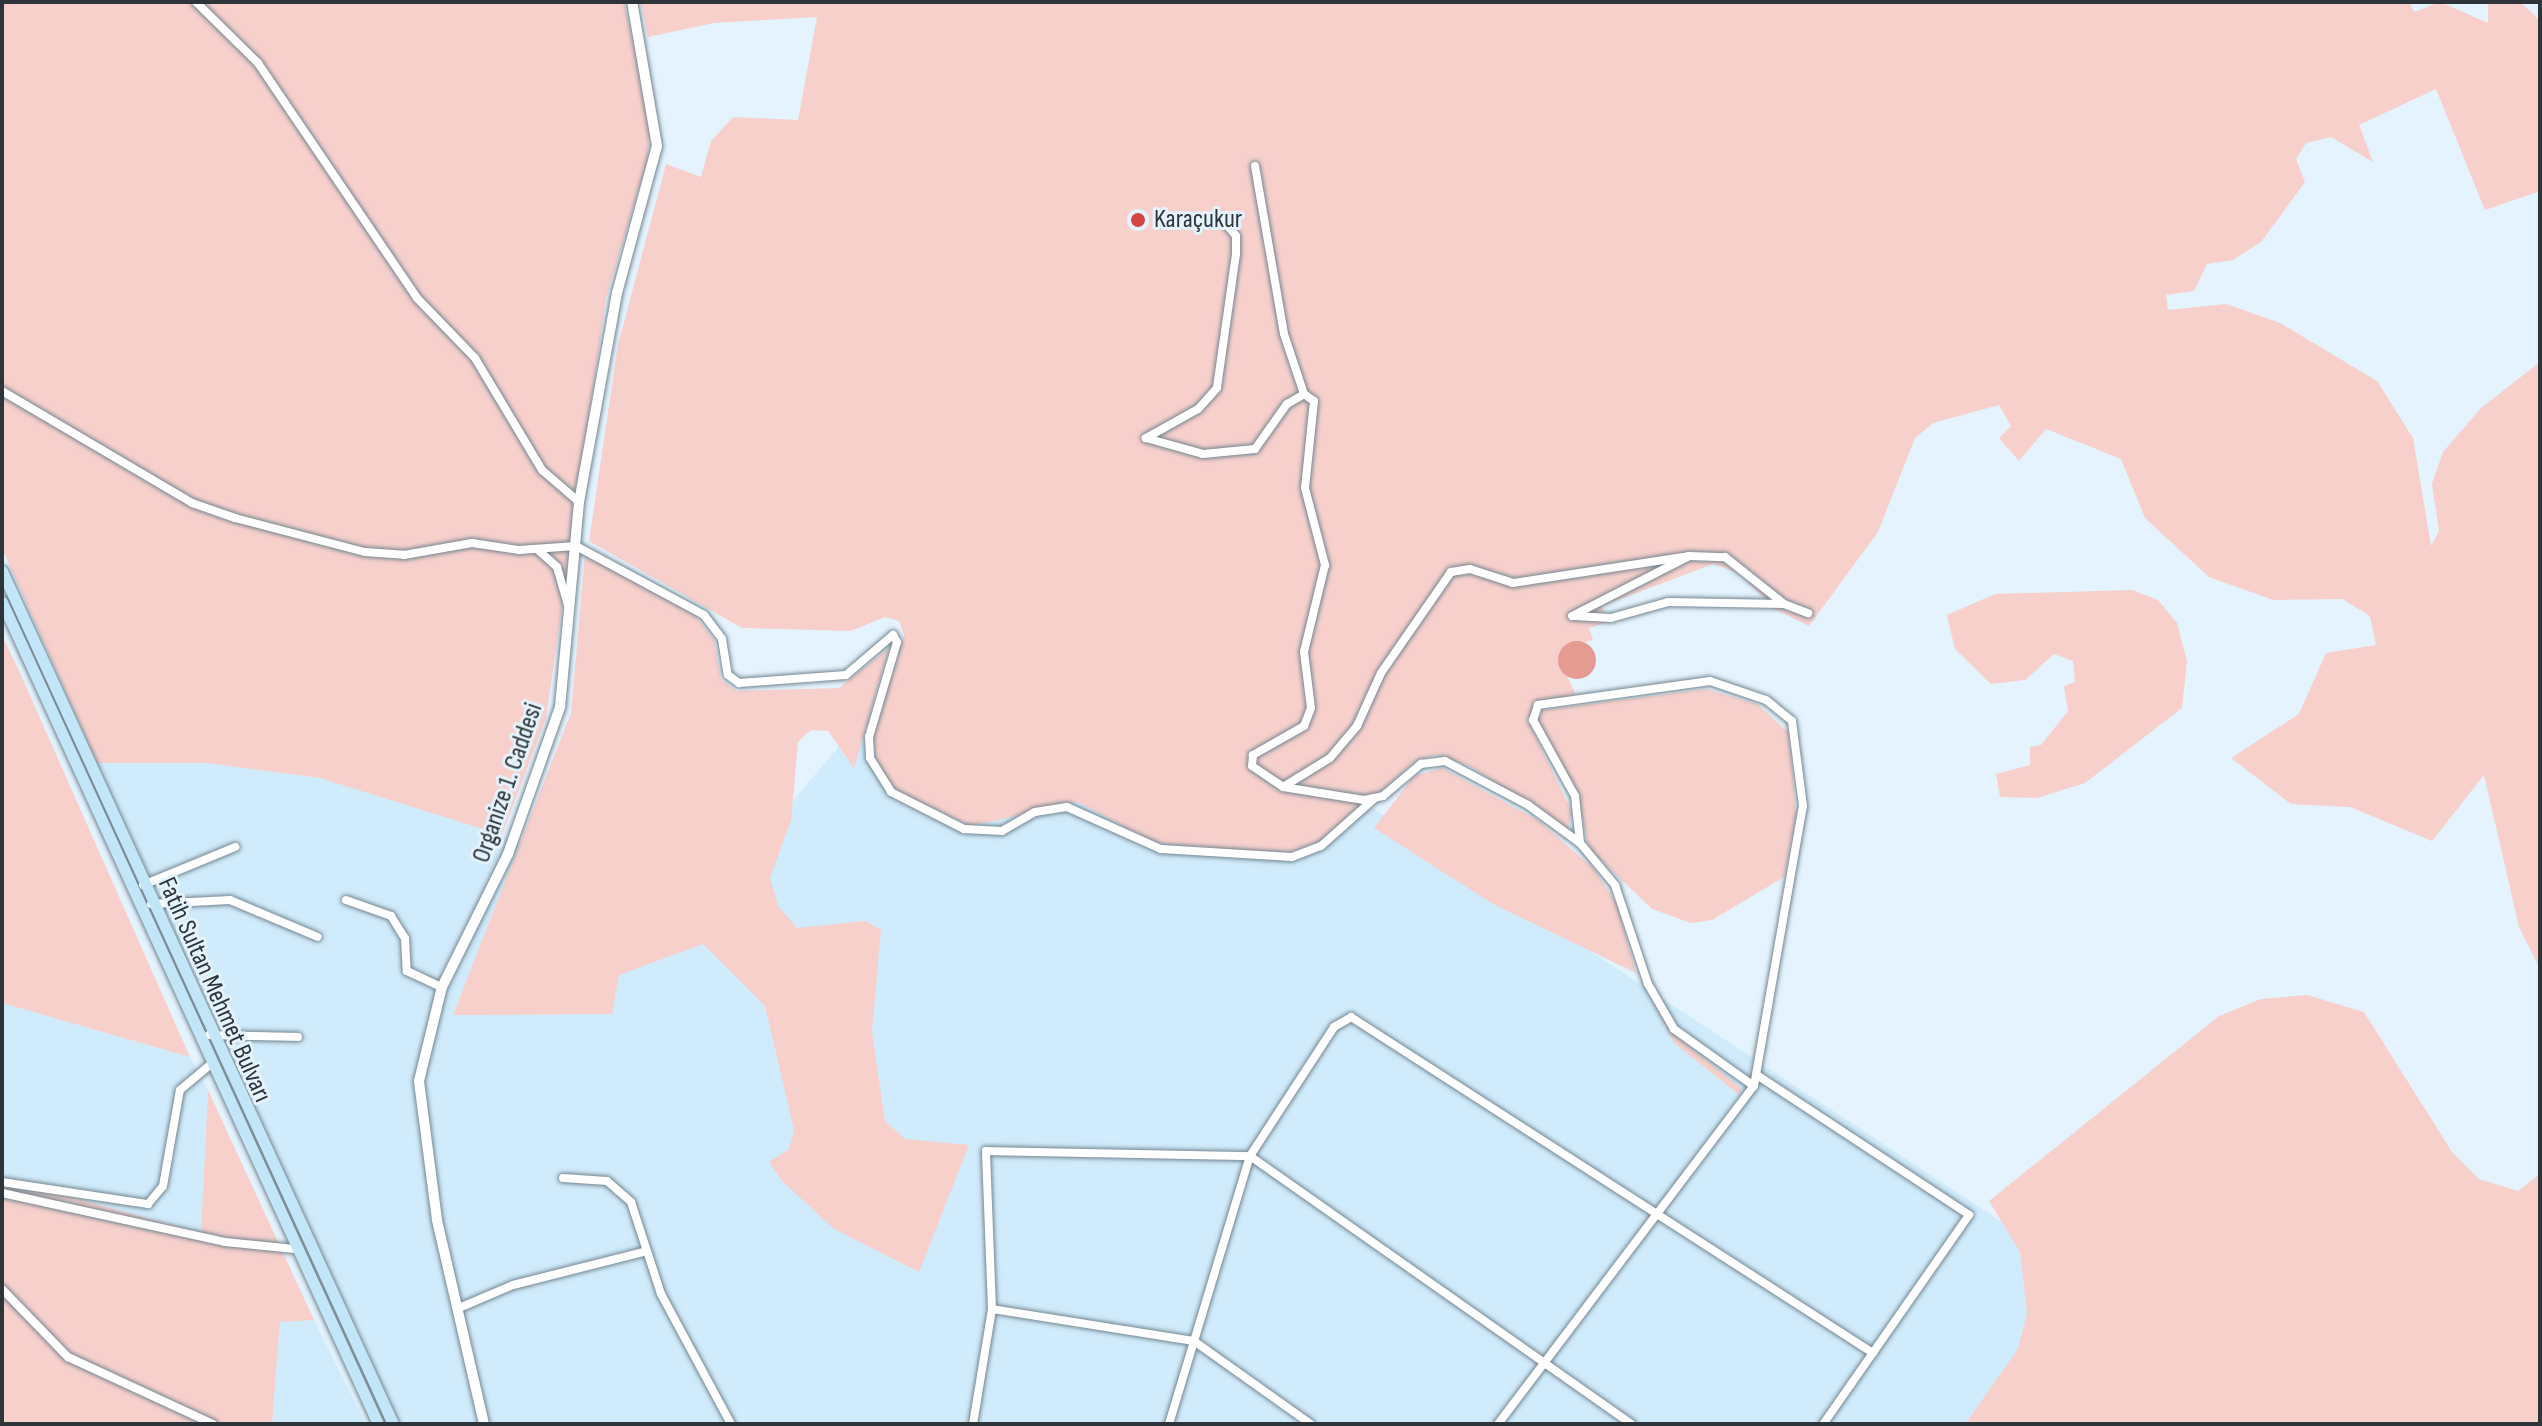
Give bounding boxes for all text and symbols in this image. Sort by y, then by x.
place label: Karaçukur [1154,204,1242,236]
marker: Karaçukur [1129,211,1147,229]
street label: Organize 1. Caddesi [466,699,550,867]
street label: Fatih Sultan Mehmet Bulvarı [150,873,278,1107]

